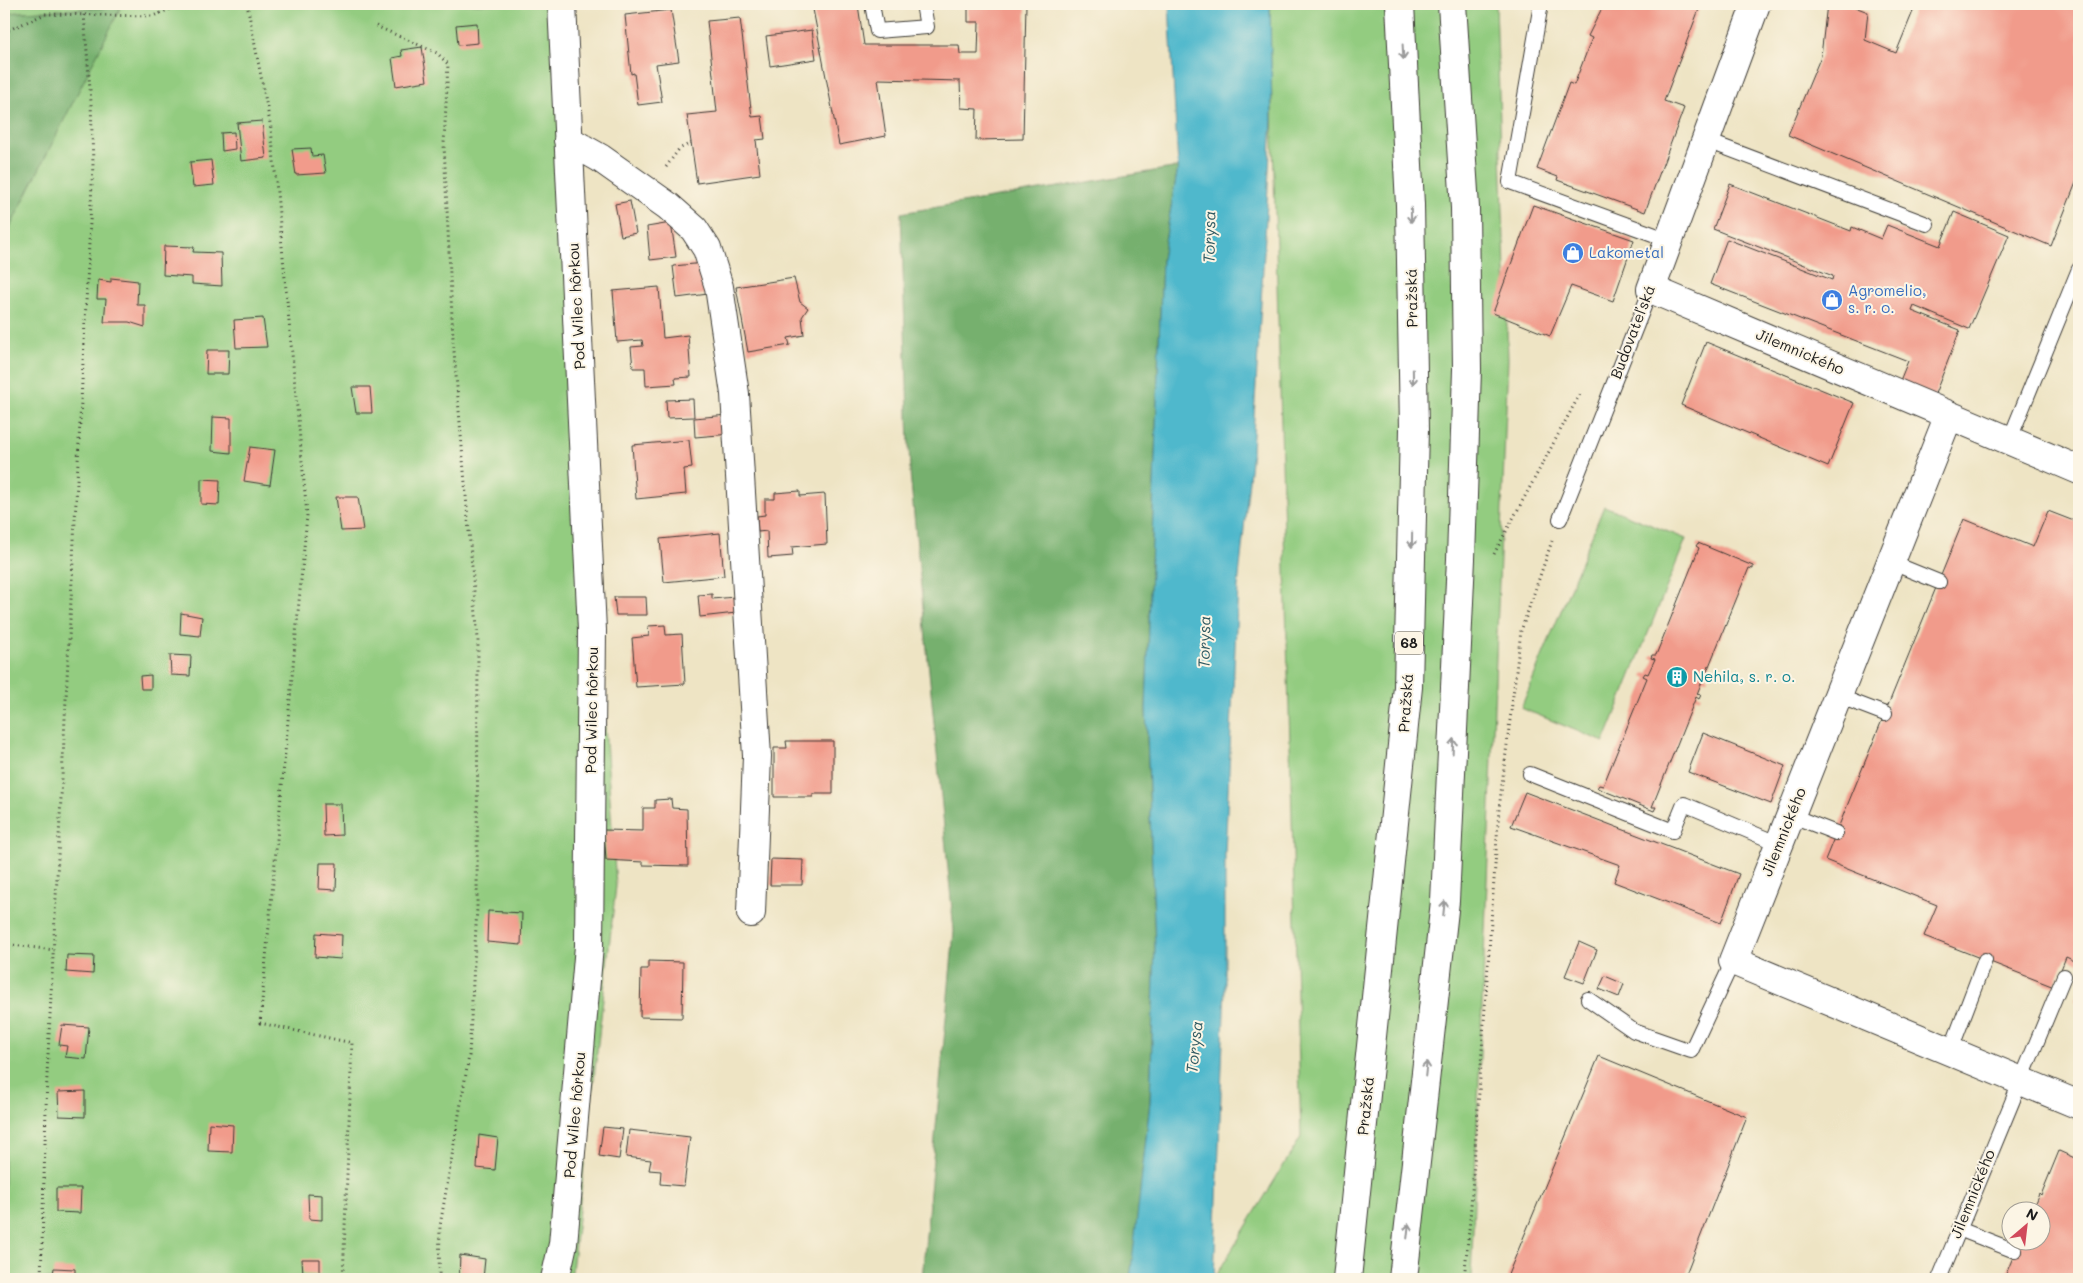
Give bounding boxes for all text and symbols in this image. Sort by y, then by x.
one-way arrow [1398,44,1407,60]
one-way arrow [1406,207,1415,223]
water label: Torysa [1198,211,1219,263]
shop icon: Lakometal [1561,241,1585,265]
street label: Pod Wilec hôrkou [563,242,589,370]
place label: Lakometal [1589,242,1664,262]
street label: Pražská [1400,268,1422,328]
place label: Agromelio, s. r. o. [1848,280,1927,317]
street label: Budovateľská [1605,282,1659,382]
shop icon: Agromelio, s. r. o. [1820,288,1844,312]
street label: Jilemnického [1753,323,1848,379]
one-way arrow [1409,369,1418,385]
one-way arrow [1407,531,1416,547]
water label: Torysa [1193,616,1214,668]
road number: 68 [1395,632,1423,654]
street label: Pod Wilec hôrkou [580,646,602,774]
building icon: Nehila, s. r. o. [1665,665,1689,689]
place label: Nehila, s. r. o. [1693,666,1795,686]
street label: Pražská [1393,673,1417,733]
one-way arrow [1448,738,1457,754]
street label: Jilemnického [1756,784,1810,879]
one-way arrow [1439,900,1449,916]
water label: Torysa [1180,1020,1207,1074]
street label: Pod Wilec hôrkou [559,1051,589,1179]
one-way arrow [1421,1061,1431,1077]
street label: Pražská [1352,1076,1378,1136]
street label: Jilemnického [1945,1146,1999,1241]
north arrow [2000,1200,2050,1250]
text: N [2023,1203,2041,1225]
one-way arrow [1403,1223,1413,1239]

